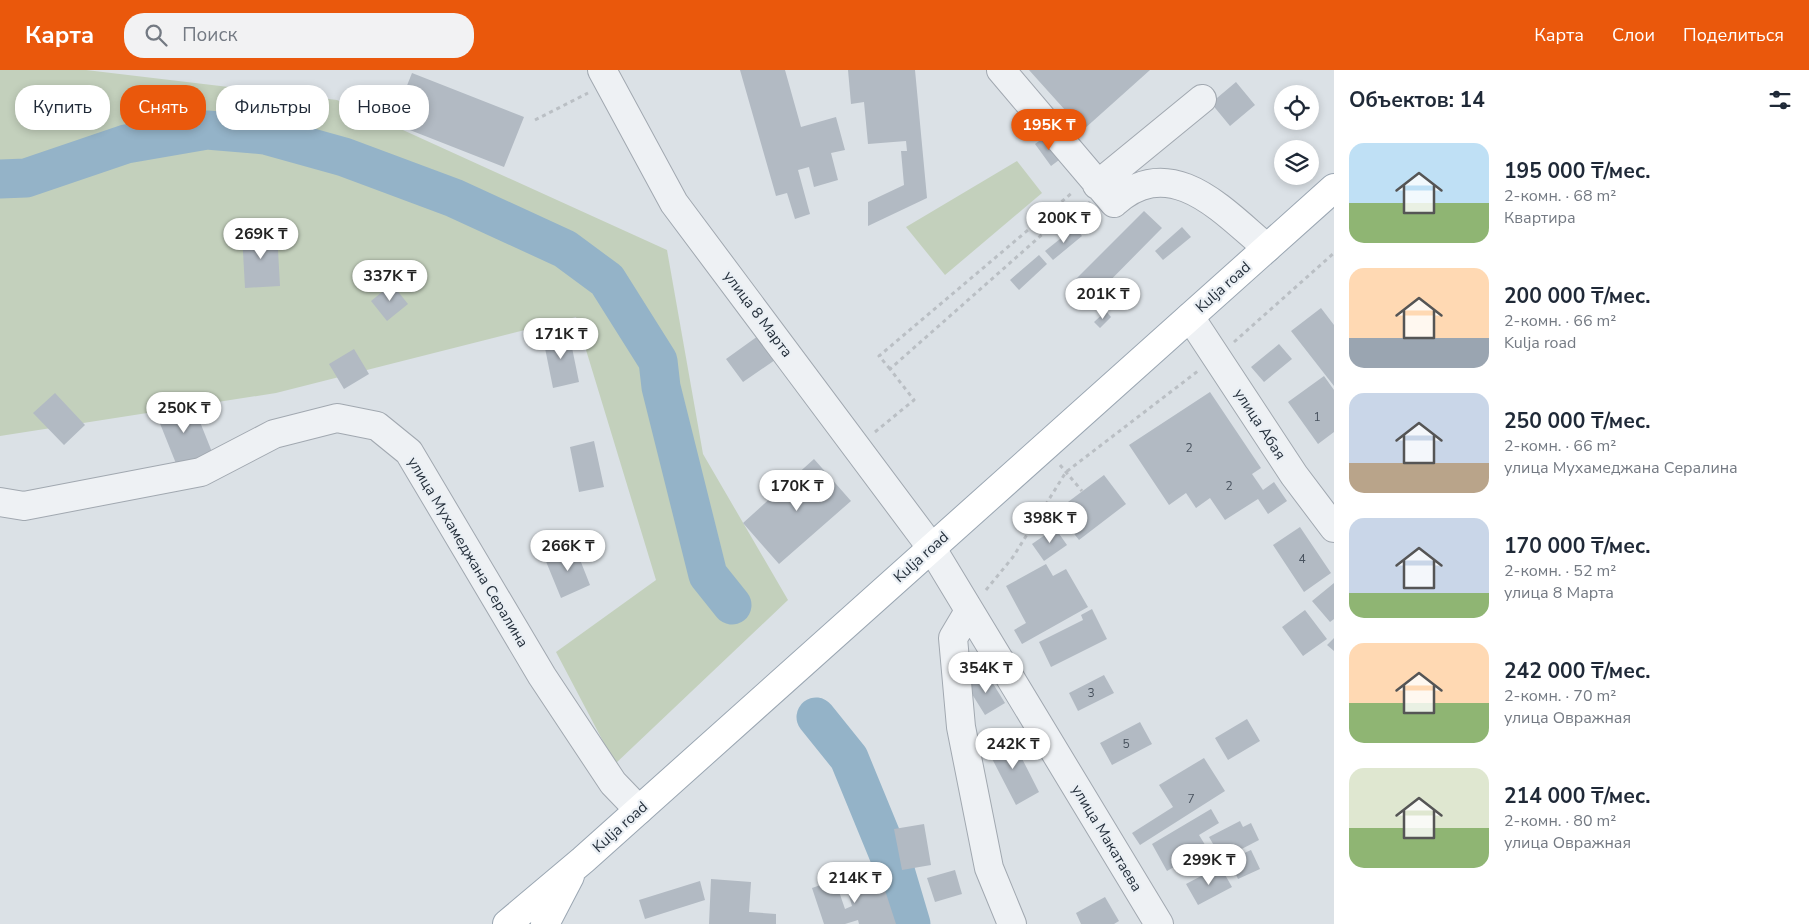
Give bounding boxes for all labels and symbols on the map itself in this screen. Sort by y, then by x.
pin: 195K ₸ [1008,108,1090,151]
pin: 200K ₸ [1023,202,1105,244]
pin: 269K ₸ [220,218,302,260]
street label: Kulja road [1191,257,1255,317]
pin: 337K ₸ [349,260,431,302]
street label: улица 8 Марта [719,267,797,361]
pin: 201K ₸ [1062,278,1144,320]
pin: 171K ₸ [520,318,602,360]
street label: улица Абая [1230,385,1290,463]
pin: 250K ₸ [143,392,225,434]
house number: 1 [1313,409,1321,425]
house number: 2 [1185,440,1193,456]
street label: улица Мухамеджана Сералина [403,453,533,651]
pin: 170K ₸ [756,470,838,512]
house number: 2 [1225,478,1233,494]
pin: 398K ₸ [1009,502,1091,544]
street label: Kulja road [889,527,953,587]
pin: 266K ₸ [527,530,609,572]
house number: 4 [1298,551,1306,567]
pin: 354K ₸ [945,652,1027,694]
house number: 3 [1087,685,1095,701]
pin: 242K ₸ [972,728,1054,770]
house number: 5 [1122,736,1130,752]
street label: улица Макатаева [1067,781,1147,895]
house number: 7 [1187,791,1195,807]
street label: Kulja road [588,797,652,857]
pin: 299K ₸ [1168,844,1250,886]
pin: 214K ₸ [814,862,896,904]

